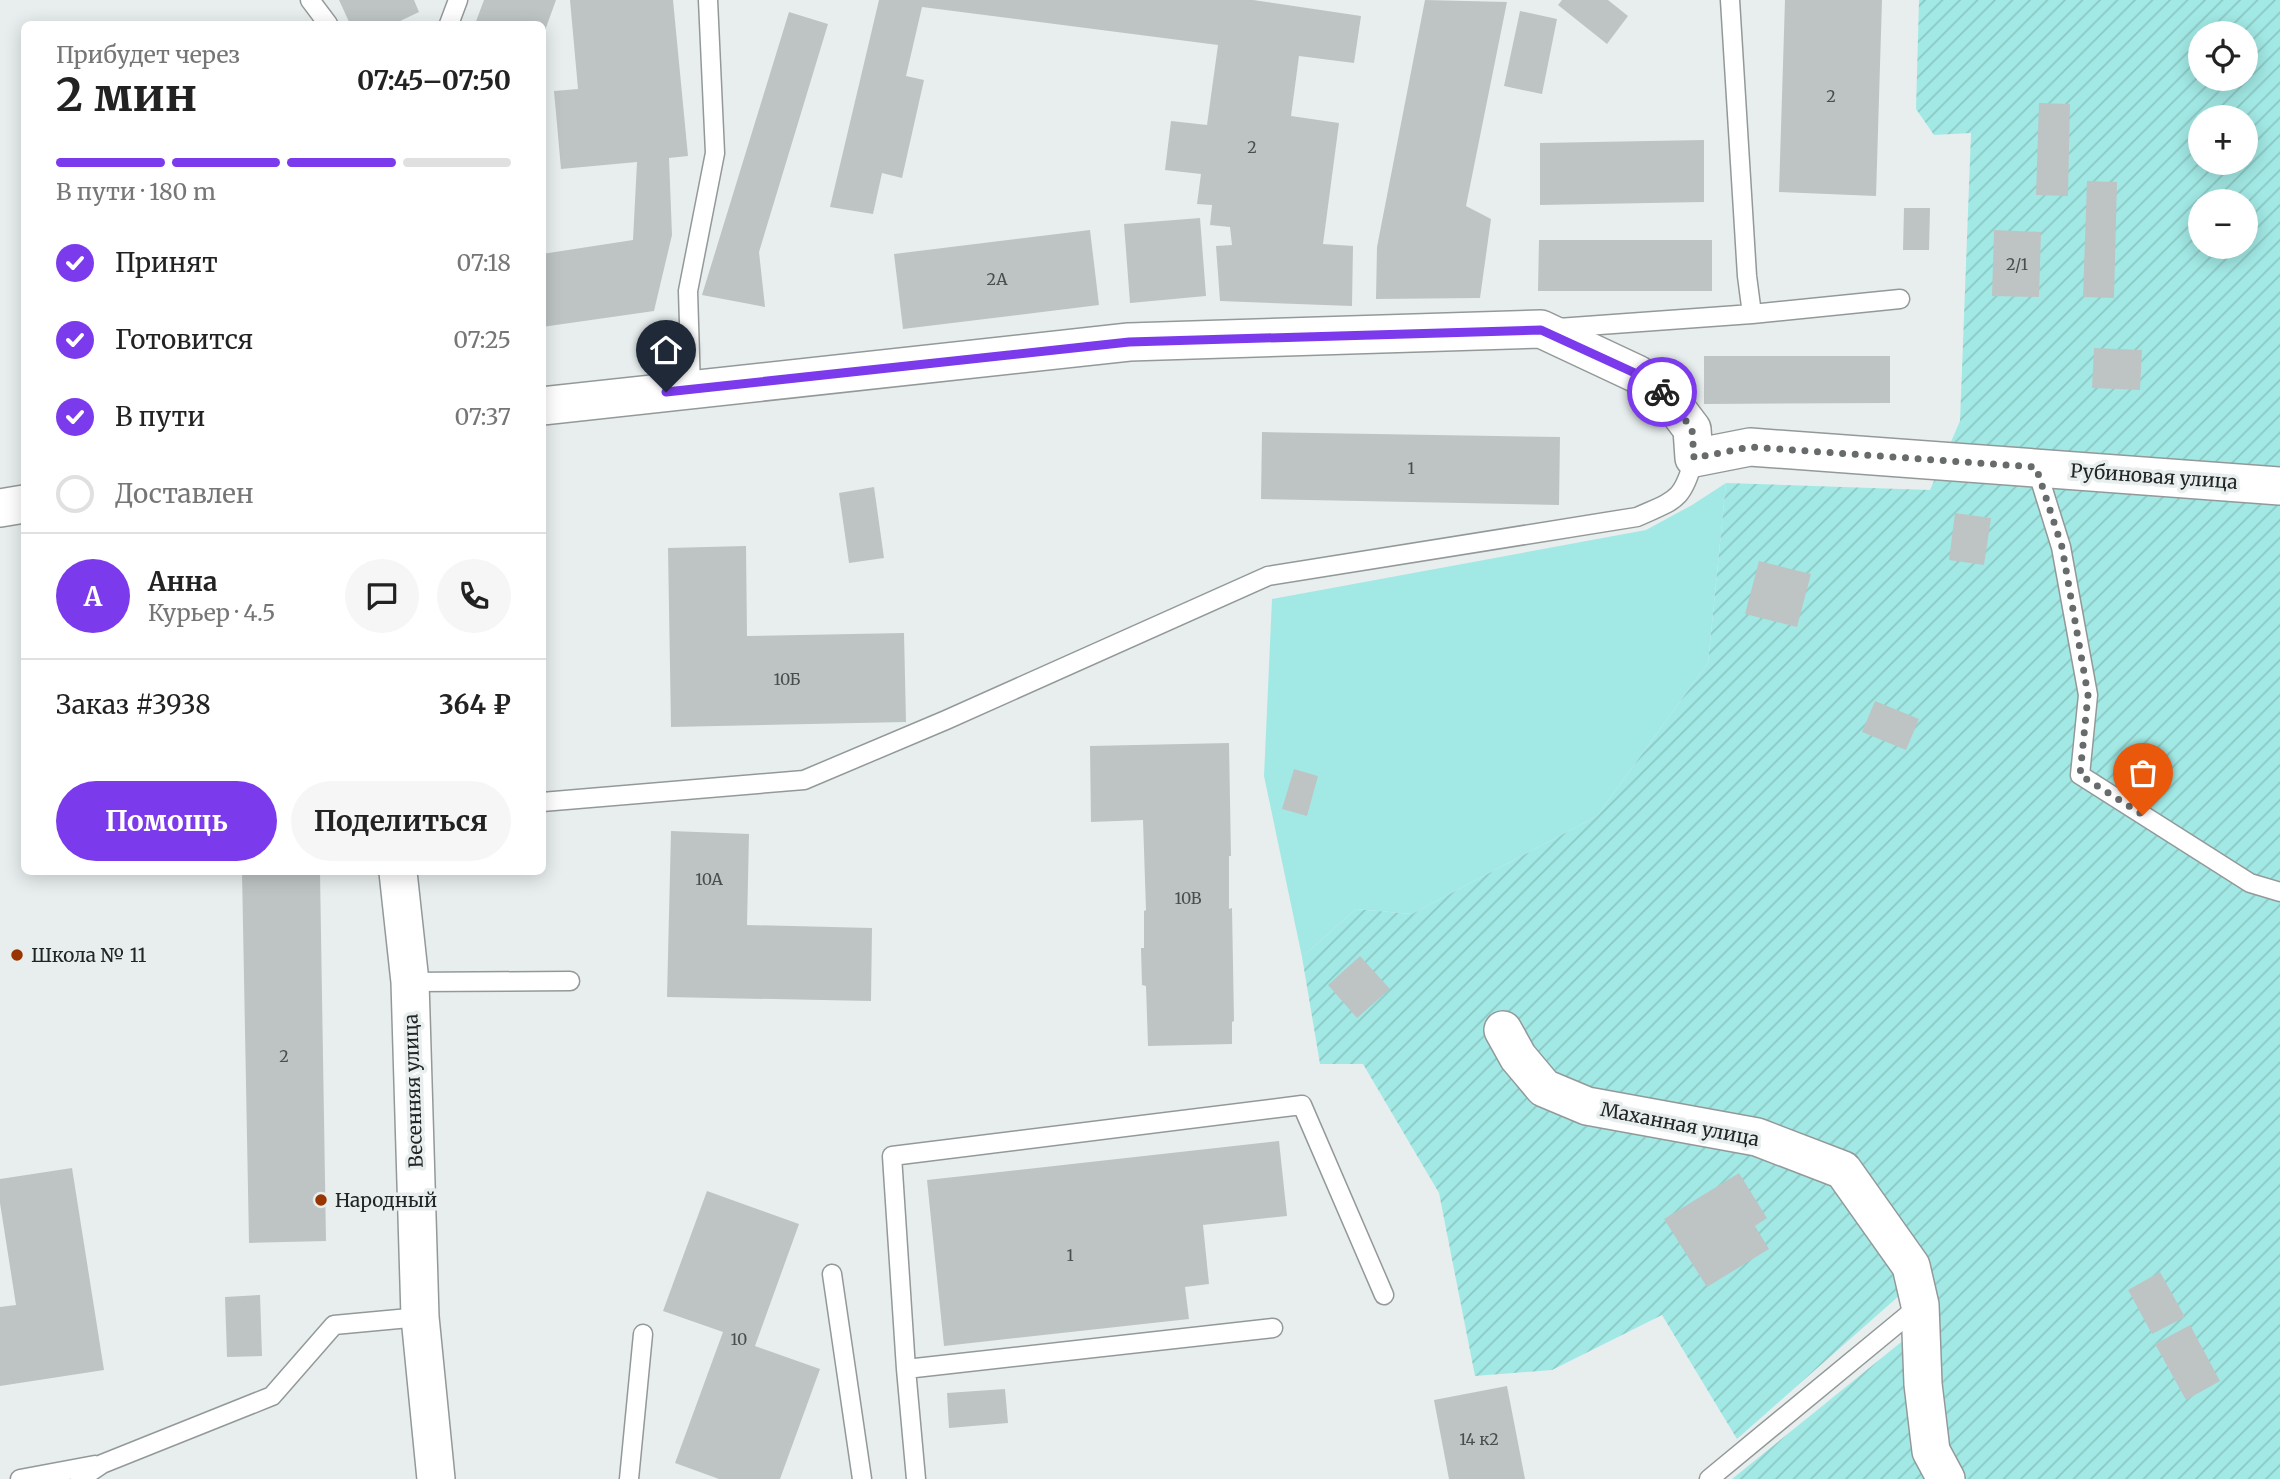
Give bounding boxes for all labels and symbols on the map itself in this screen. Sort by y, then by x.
house number: 2 [1826,86,1836,106]
house number: 2 [1247,137,1257,157]
house number: 2/1 [2006,254,2028,274]
house number: 2А [987,269,1008,289]
pin [636,320,696,392]
courier [1627,357,1697,427]
house number: 1 [1407,458,1415,478]
street label: Рубиновая улица [2069,458,2239,494]
house number: 10Б [773,669,801,689]
pin [2113,743,2173,815]
house number: 10А [695,869,724,889]
house number: 10В [1174,888,1202,908]
place label: Школа № 11 [31,943,147,967]
marker: Школа № 11 [9,947,25,963]
street label: Весенняя улица [398,1014,428,1168]
house number: 2 [279,1046,289,1066]
street label: Маханная улица [1599,1097,1761,1151]
place label: Народный [335,1188,437,1212]
marker: Народный [313,1192,329,1208]
house number: 1 [1066,1245,1074,1265]
house number: 10 [731,1329,747,1349]
house number: 14 к2 [1459,1429,1499,1449]

